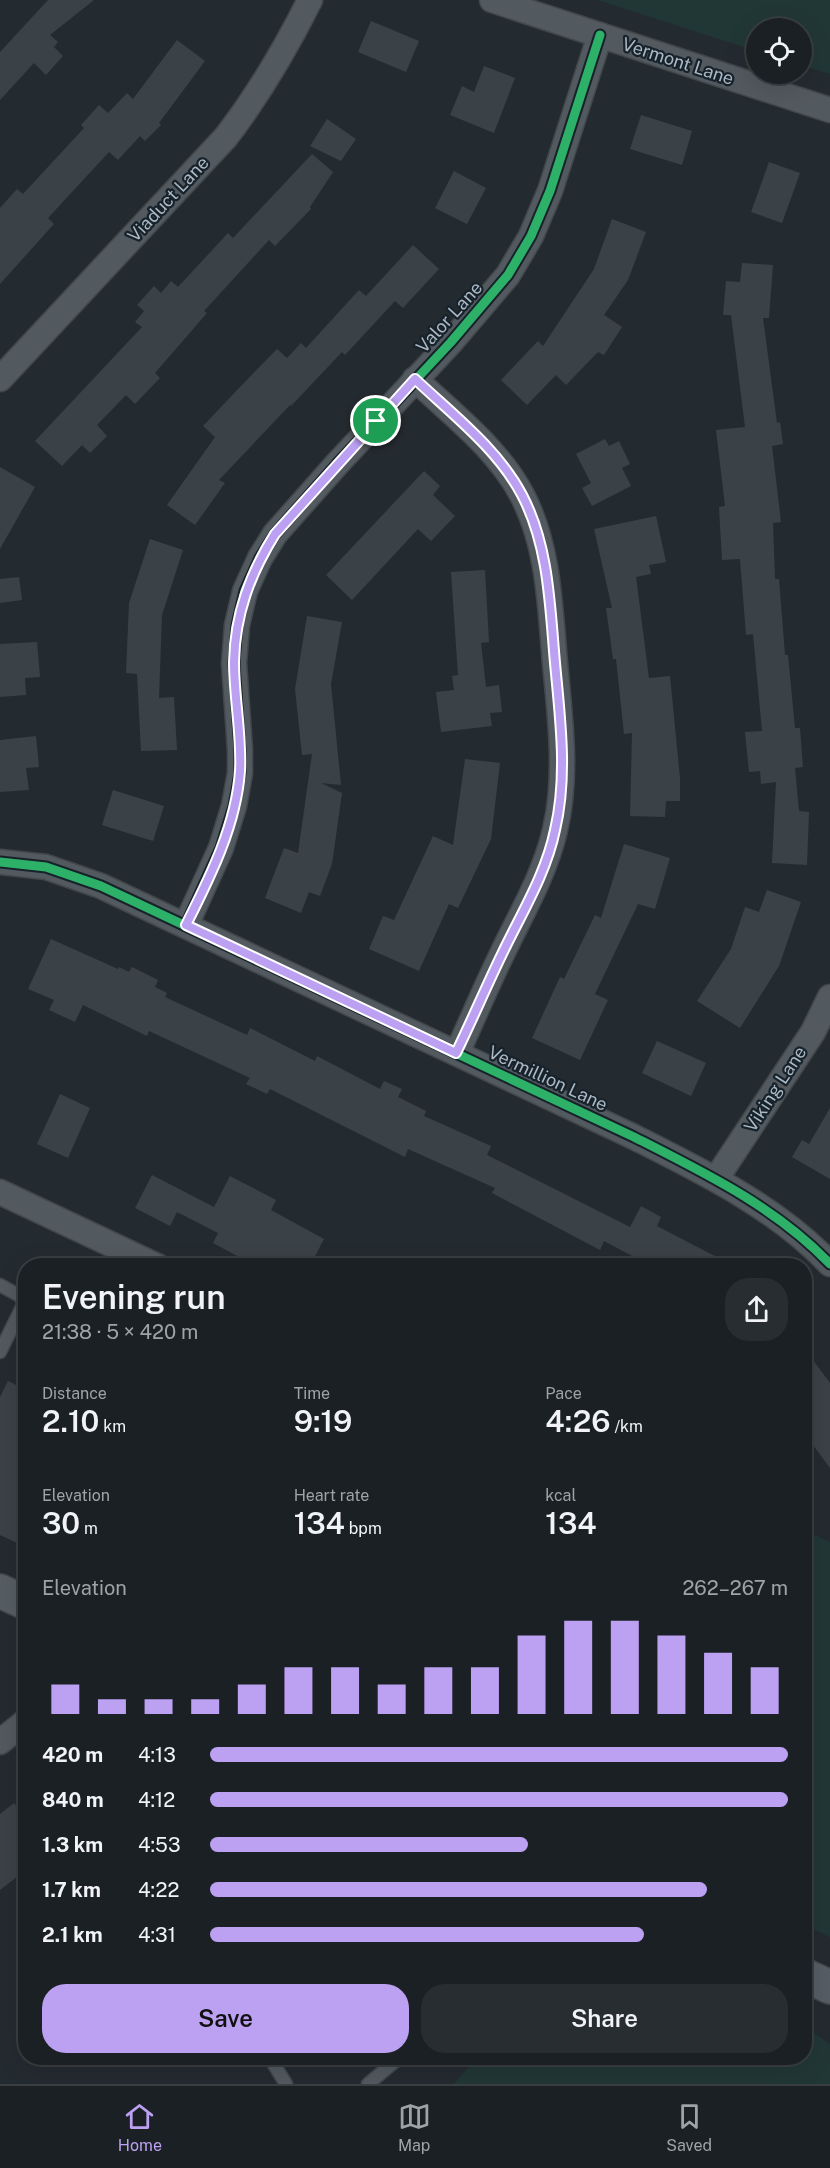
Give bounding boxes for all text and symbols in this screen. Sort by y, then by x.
map controls [746,18,812,84]
button: locate [746,18,812,84]
street label: Vermont Lane [619,33,737,89]
street label: Viaduct Lane [123,152,213,246]
street label: Valor Lane [412,277,486,357]
pin [350,395,401,446]
icon: arrive [359,404,392,437]
street label: Vermillion Lane [485,1041,611,1115]
street label: Viking Lane [740,1042,810,1136]
text: Evening run [42,1278,225,1316]
button: share [725,1278,788,1341]
text: 21:38 · 5 × 420 m [42,1320,198,1344]
text: Distance [42,1384,107,1403]
text: Time [294,1384,330,1403]
text: Pace [545,1384,582,1403]
text: 2.10 [42,1403,99,1439]
text: 9:19 [294,1403,352,1439]
text: 4:26 [545,1403,611,1439]
text: km [99,1417,126,1436]
text: /km [611,1417,643,1436]
text: Elevation [42,1486,110,1505]
text: Heart rate [294,1486,369,1505]
text: kcal [545,1486,576,1505]
text: 30 [42,1505,80,1541]
text: 134 [294,1505,345,1541]
text: 134 [545,1505,597,1541]
text: m [80,1519,98,1538]
text: bpm [345,1519,382,1538]
text: Elevation [42,1576,127,1600]
text: 262–267 m [682,1576,788,1600]
text: 420 m [42,1743,103,1767]
text: 4:13 [138,1743,176,1767]
text: 840 m [42,1788,104,1812]
text: 4:12 [138,1788,175,1812]
text: 1.3 km [42,1833,103,1857]
text: 4:53 [138,1833,181,1857]
text: 1.7 km [42,1878,101,1902]
text: 4:22 [138,1878,179,1902]
text: 2.1 km [42,1923,103,1947]
text: 4:31 [138,1923,176,1947]
button: Save [42,1984,409,2053]
button: Share [421,1984,788,2053]
tab: Home [118,2100,162,2155]
tab: Map [398,2100,431,2155]
tab: Saved [666,2100,712,2155]

